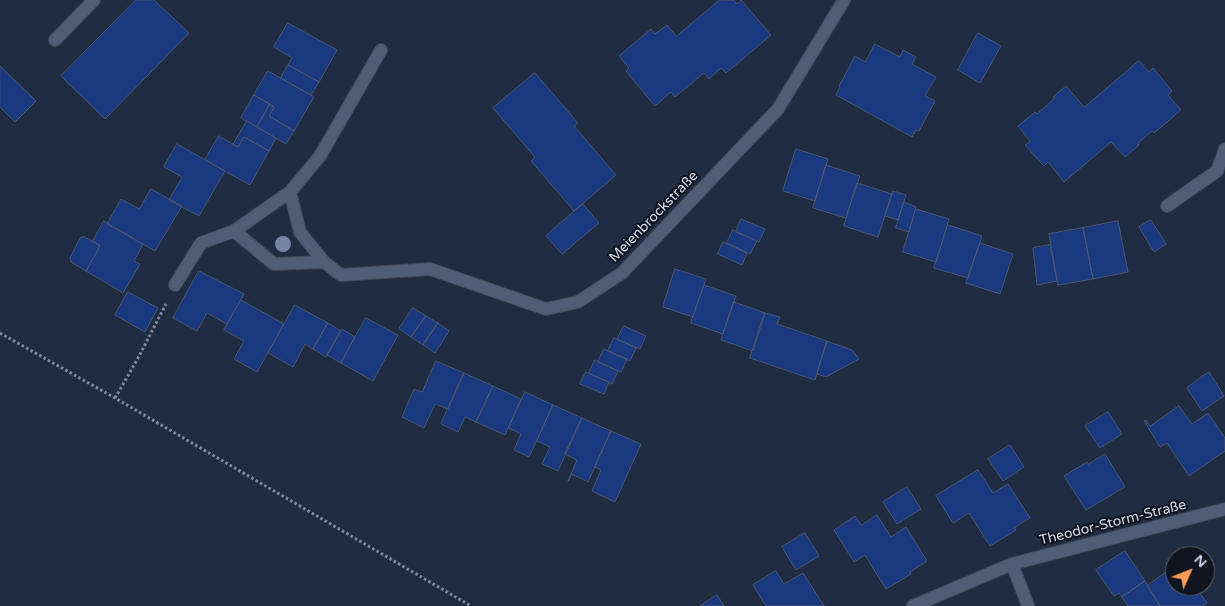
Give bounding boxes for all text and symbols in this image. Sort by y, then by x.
street label: Meienbrockstraße [606,168,702,266]
street label: Theodor-Storm-Straße [1038,497,1188,549]
north arrow [1165,546,1215,596]
text: N [1190,551,1210,571]

